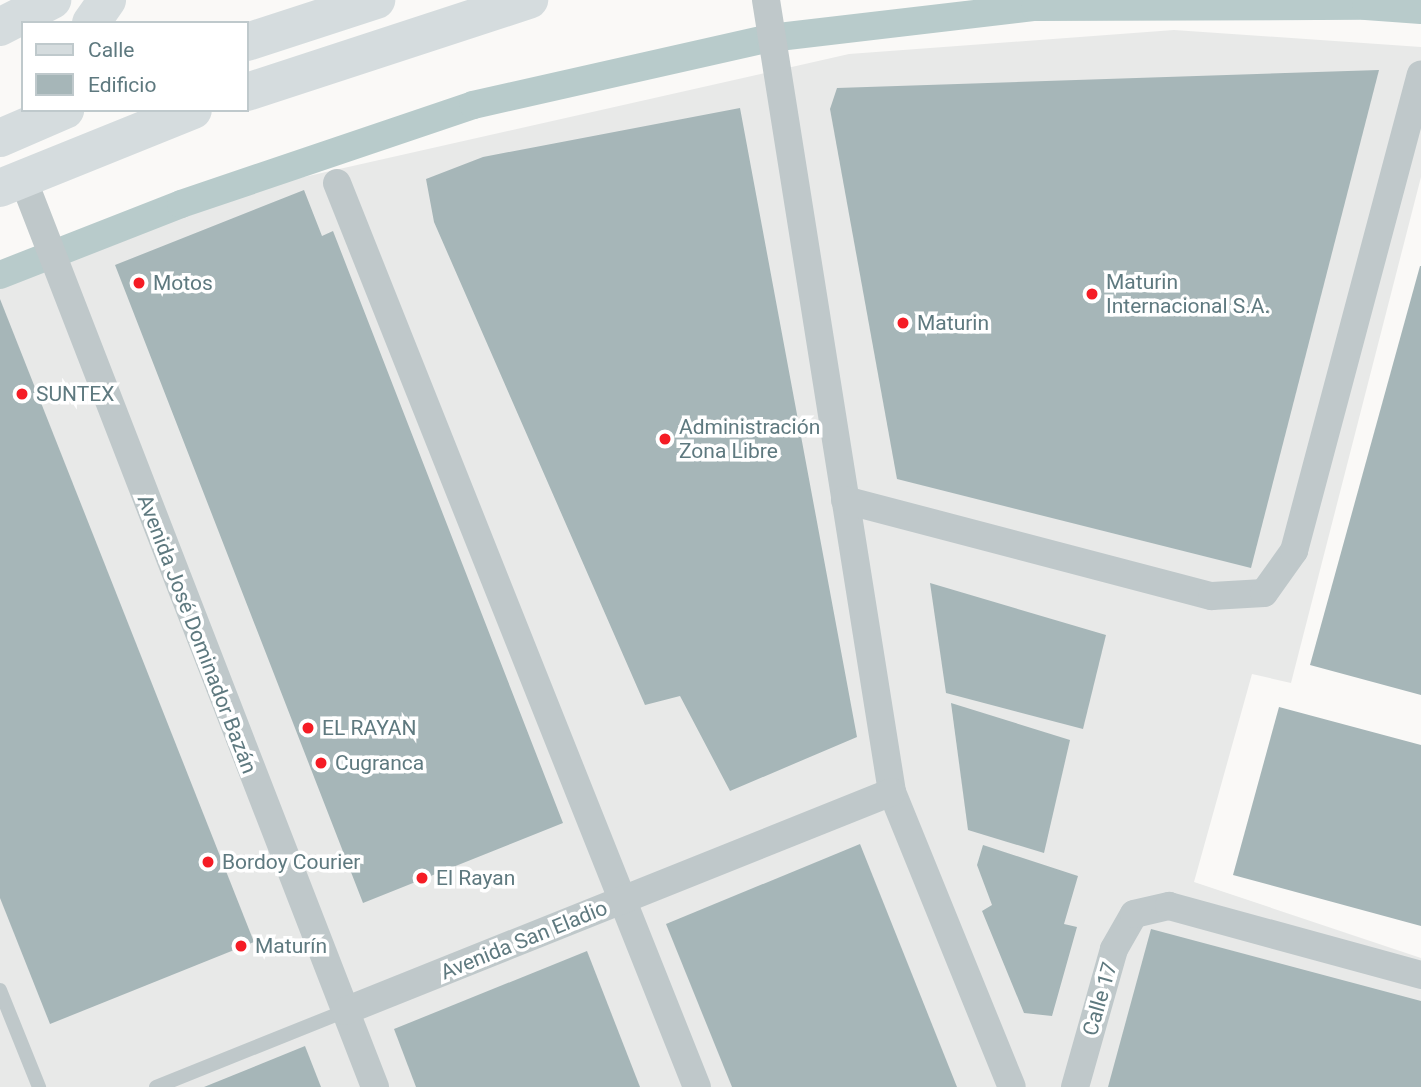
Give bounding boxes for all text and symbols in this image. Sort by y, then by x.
legend [21,21,248,112]
text: Calle [88,38,134,62]
text: Edificio [88,73,156,97]
place label: Maturin Internacional S.A. [1106,269,1270,319]
place label: Motos [153,270,213,296]
marker: Motos [131,275,147,291]
marker: Maturin Internacional S.A. [1084,286,1100,302]
place label: Maturin [917,310,989,336]
marker: Maturin [895,315,911,331]
place label: SUNTEX [36,381,114,407]
marker: SUNTEX [14,386,30,402]
place label: Administración Zona Libre [679,414,820,464]
marker: Administración Zona Libre [657,431,673,447]
street label: Avenida José Dominador Bazán [132,491,262,777]
place label: EL RAYAN [322,715,416,741]
marker: EL RAYAN [300,720,316,736]
place label: Cugranca [335,750,424,776]
marker: Cugranca [313,755,329,771]
place label: Bordoy Courier [222,849,360,875]
marker: Bordoy Courier [200,854,216,870]
place label: El Rayan [436,865,515,891]
marker: El Rayan [414,870,430,886]
street label: Avenida San Eladio [437,895,611,985]
place label: Maturín [255,933,327,959]
marker: Maturín [233,938,249,954]
street label: Calle 17 [1078,959,1122,1039]

